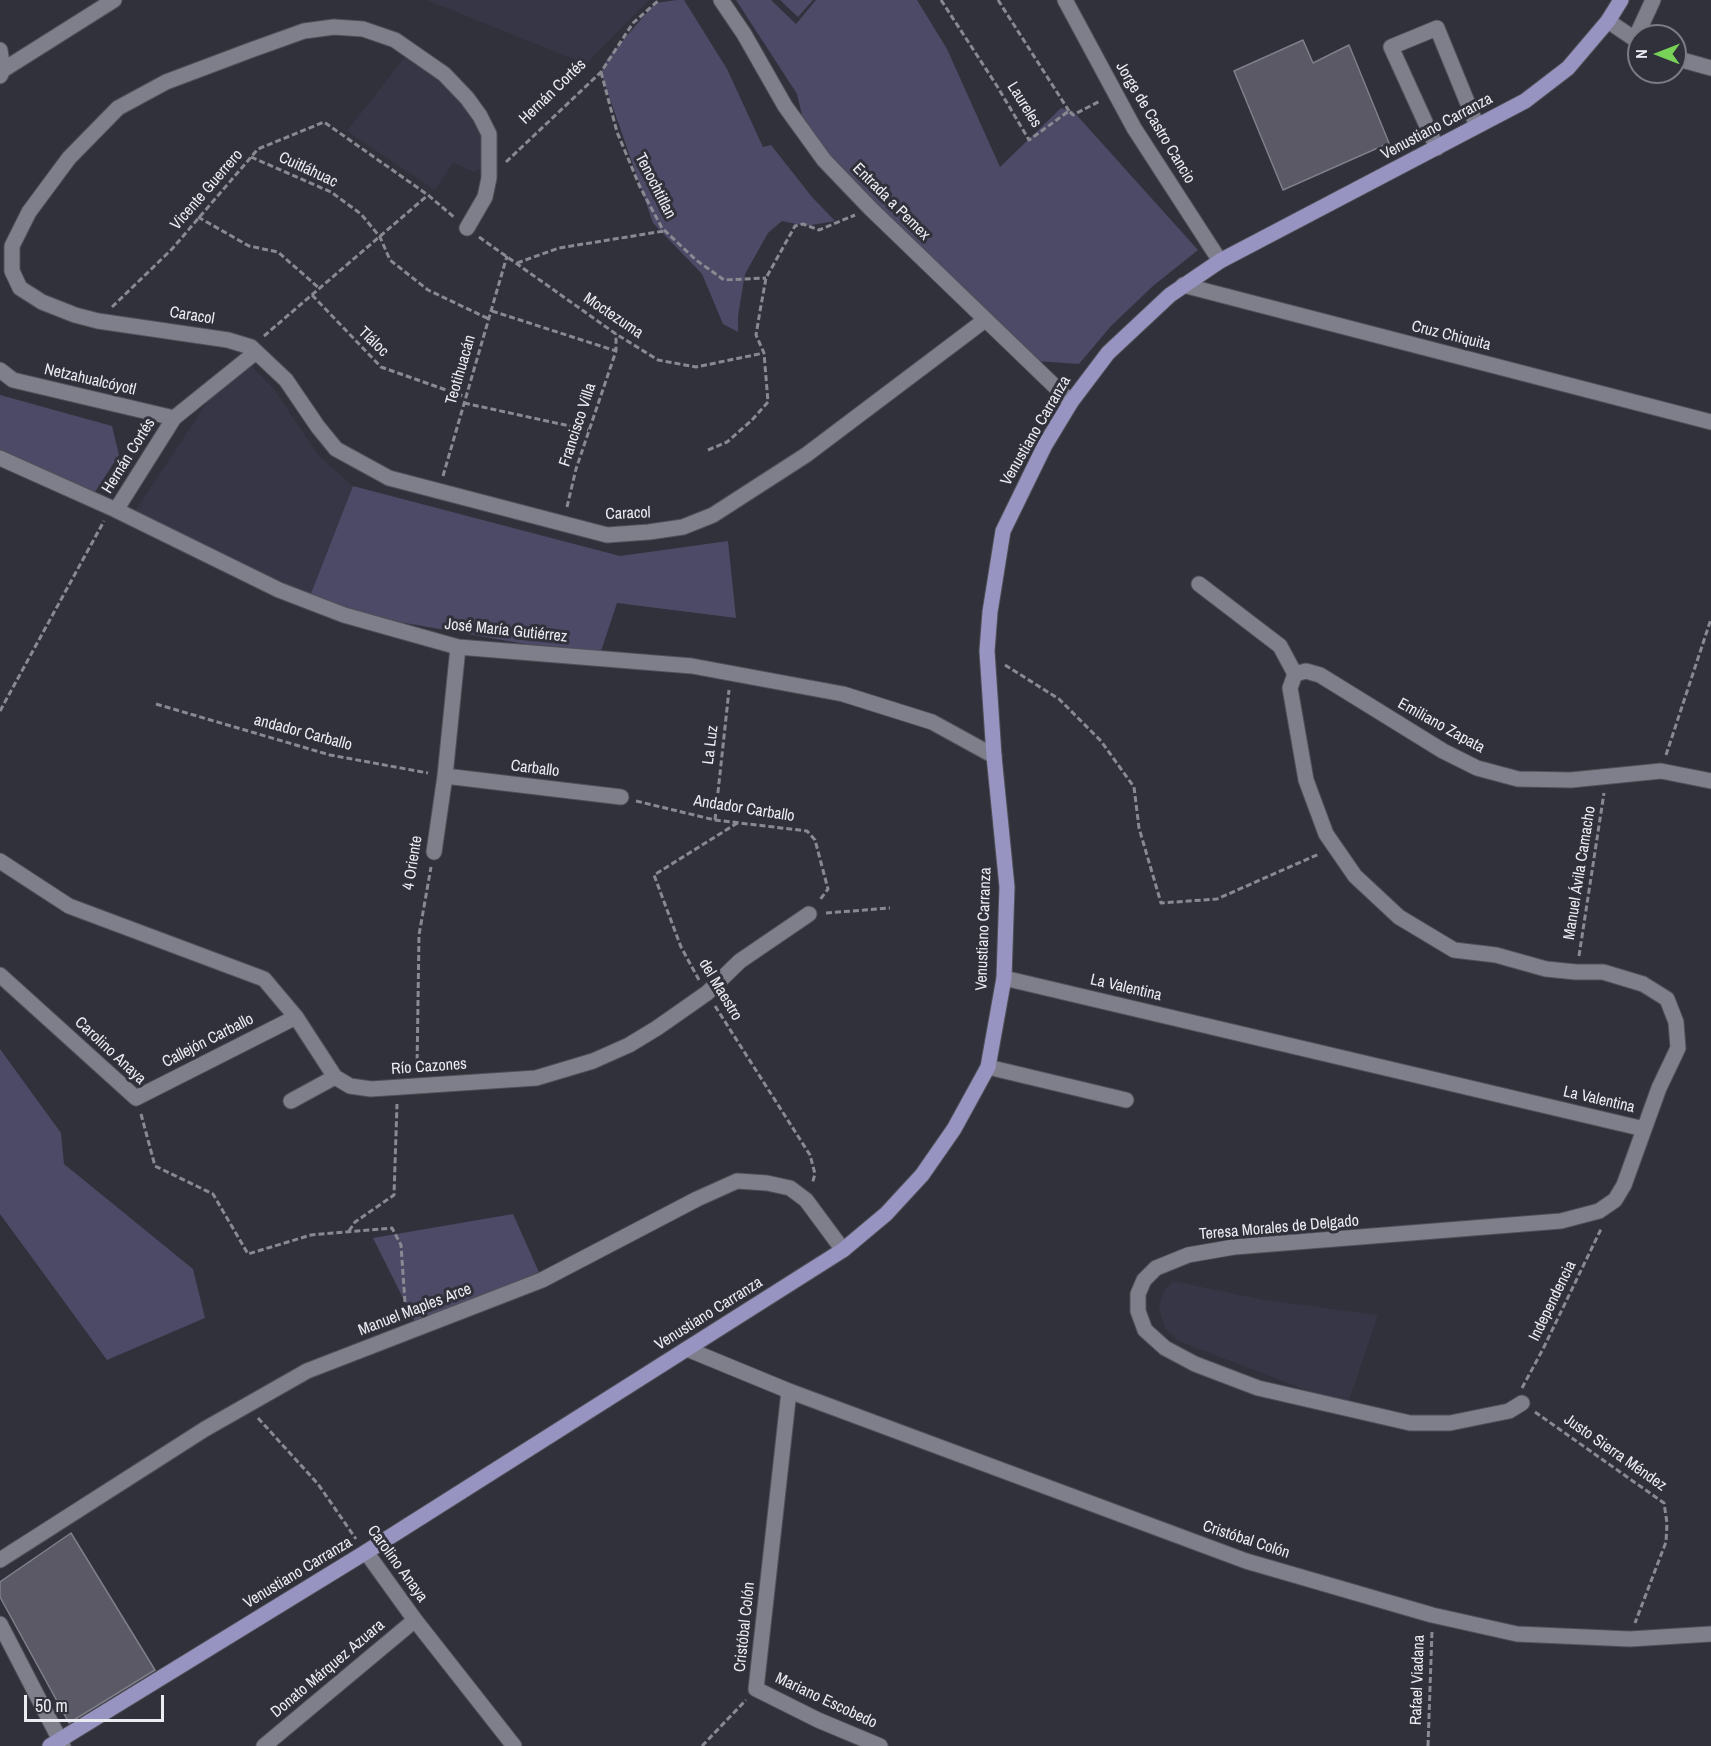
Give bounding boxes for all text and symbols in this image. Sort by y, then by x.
north arrow [1627,24,1687,84]
text: N [1630,49,1652,59]
street label: Hernán Cortés [516,55,590,129]
street label: Jorge de Castro Cancio [1111,59,1199,187]
street label: Laureles [1003,79,1045,131]
street label: Venustiano Carranza [1378,90,1496,164]
street label: Vicente Guerrero [167,146,247,234]
street label: Cuitláhuac [276,148,340,192]
street label: Tenochtitlan [630,150,680,222]
street label: Entrada a Pemex [848,159,934,245]
street label: Moctezuma [580,289,646,343]
street label: Caracol [168,303,216,329]
street label: Cruz Chiquita [1409,317,1493,355]
street label: Tláloc [354,323,392,361]
street label: Teotihuacán [442,333,480,407]
street label: Netzahualcóyotl [42,360,138,400]
street label: Venustiano Carranza [997,373,1075,489]
street label: Francisco Villa [555,381,601,469]
street label: Hernán Cortés [98,415,160,497]
street label: Caracol [605,504,651,524]
street label: José María Gutiérrez [444,615,568,647]
street label: Emiliano Zapata [1394,694,1488,758]
street label: andador Carballo [252,711,354,755]
street label: La Luz [699,724,723,766]
street label: Carballo [510,756,560,782]
street label: Andador Carballo [692,792,796,826]
street label: Manuel Ávila Camacho [1560,805,1600,941]
street label: 4 Oriente [399,834,427,892]
street label: Venustiano Carranza [972,867,996,991]
street label: del Maestro [694,956,746,1024]
street label: La Valentina [1088,970,1164,1006]
street label: Callejón Carballo [159,1010,257,1072]
street label: Carolino Anaya [70,1013,150,1089]
street label: Río Cazones [391,1055,467,1079]
street label: La Valentina [1561,1082,1637,1118]
street label: Teresa Morales de Delgado [1198,1211,1360,1245]
street label: Independencia [1525,1258,1581,1344]
street label: Venustiano Carranza [652,1273,766,1355]
street label: Manuel Maples Arce [356,1280,474,1340]
street label: Justo Sierra Méndez [1560,1410,1670,1496]
street label: Cristóbal Colón [1200,1517,1292,1563]
street label: Carolino Anaya [363,1522,431,1606]
street label: Venustiano Carranza [240,1533,356,1613]
street label: Cristóbal Colón [731,1581,759,1673]
street label: Donato Márquez Azuara [267,1616,389,1722]
street label: Rafael Viadana [1407,1635,1429,1725]
street label: Mariano Escobedo [772,1669,880,1733]
scale bar [27,1683,166,1721]
text: 50 m [35,1693,68,1718]

